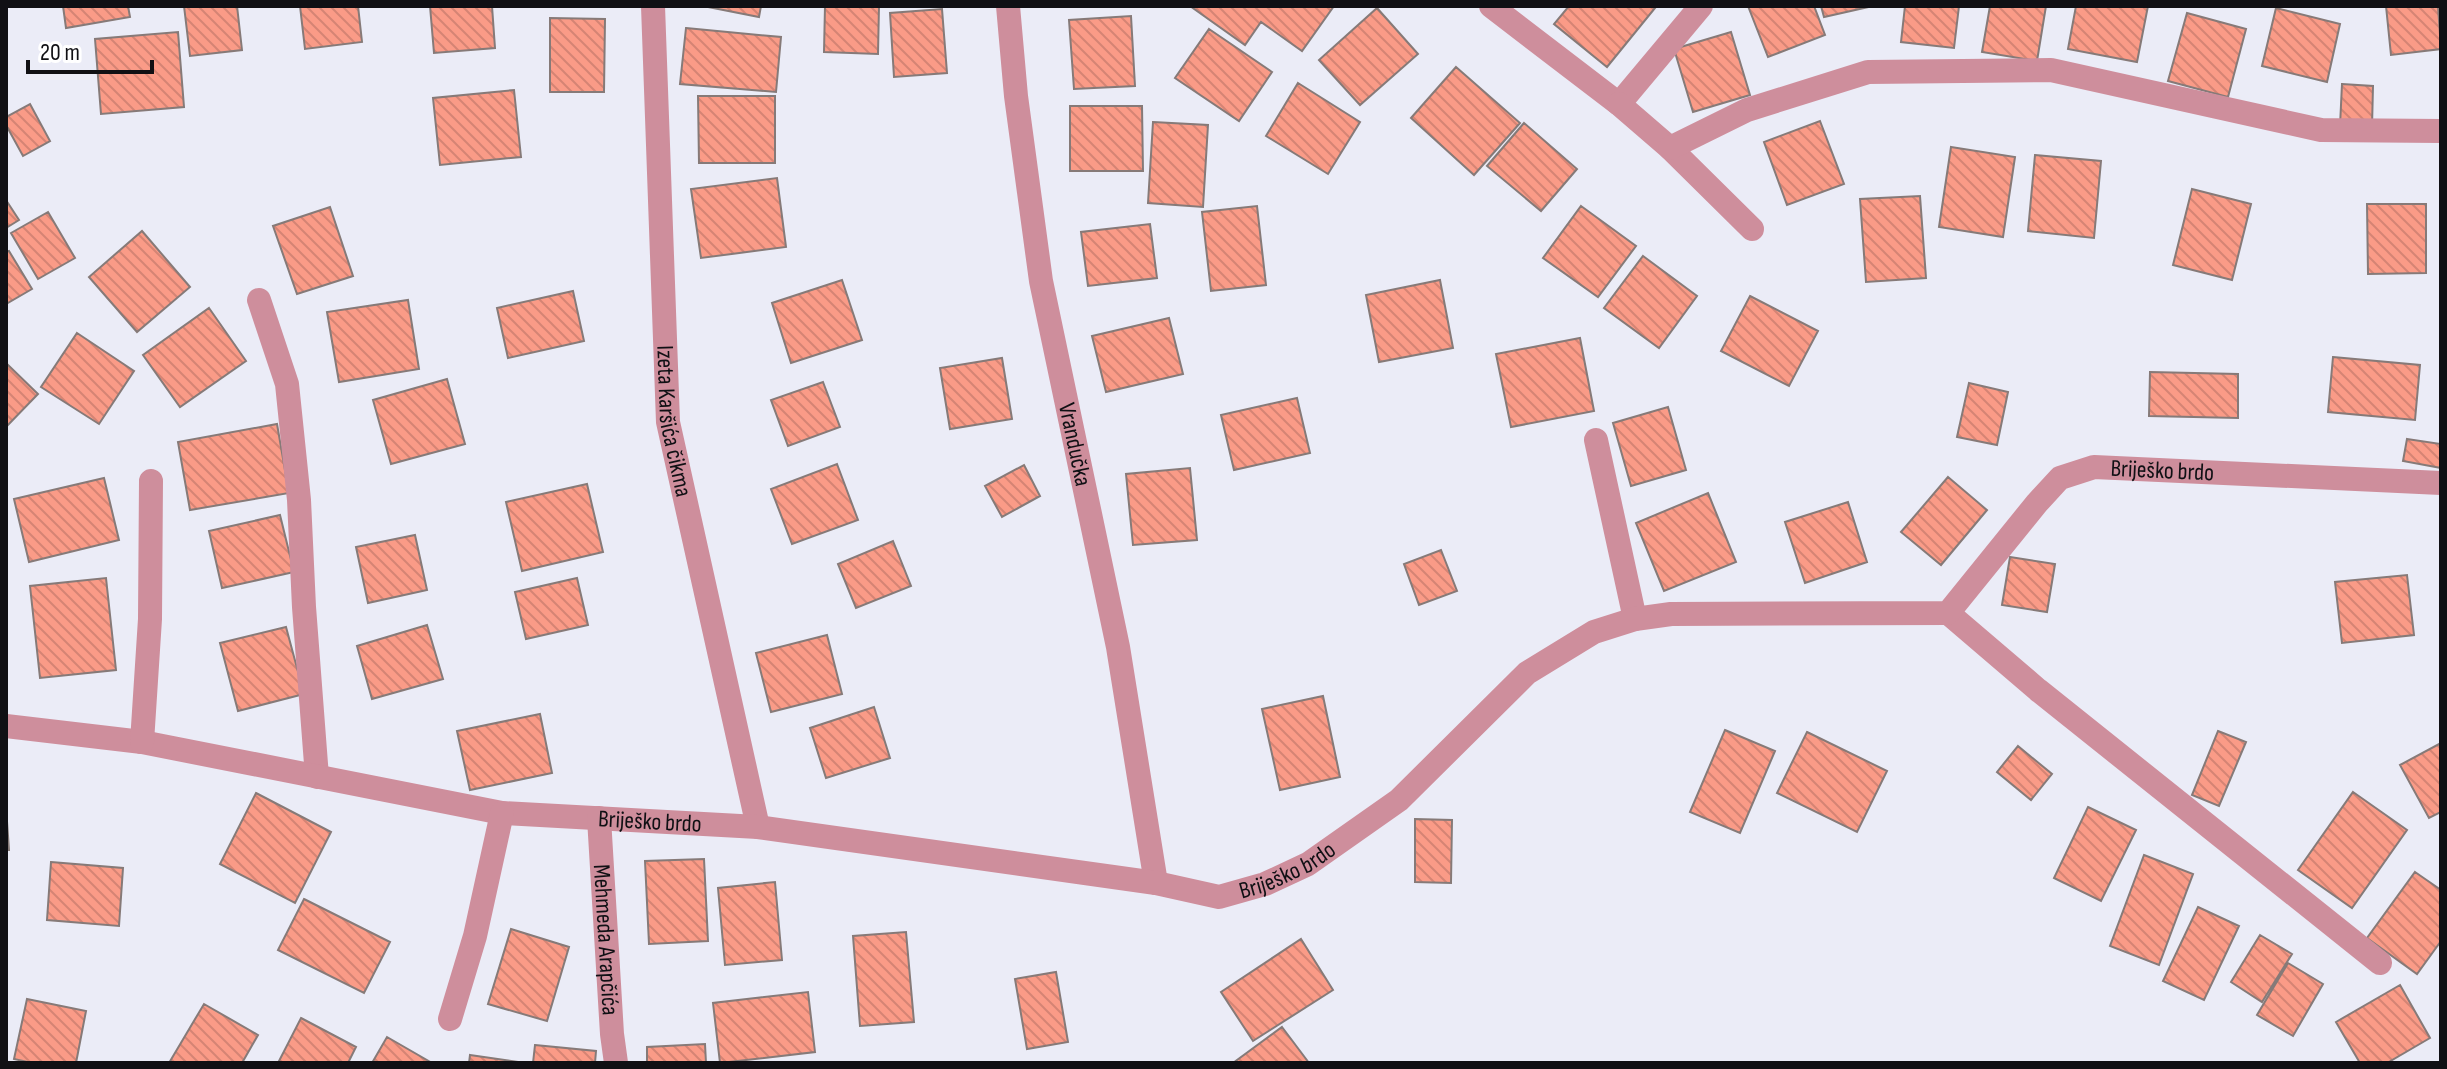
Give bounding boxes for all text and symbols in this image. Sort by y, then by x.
scale bar [28,24,152,74]
text: 20 m [40,38,80,67]
street label: Izeta Karšića čikma [650,345,698,500]
street label: Vrandučka [1052,400,1098,489]
street label: Briješko brdo [2110,454,2215,488]
street label: Briješko brdo [597,804,702,839]
street label: Briješko brdo [1236,835,1341,906]
street label: Mehmeda Arapčića [587,863,625,1016]

